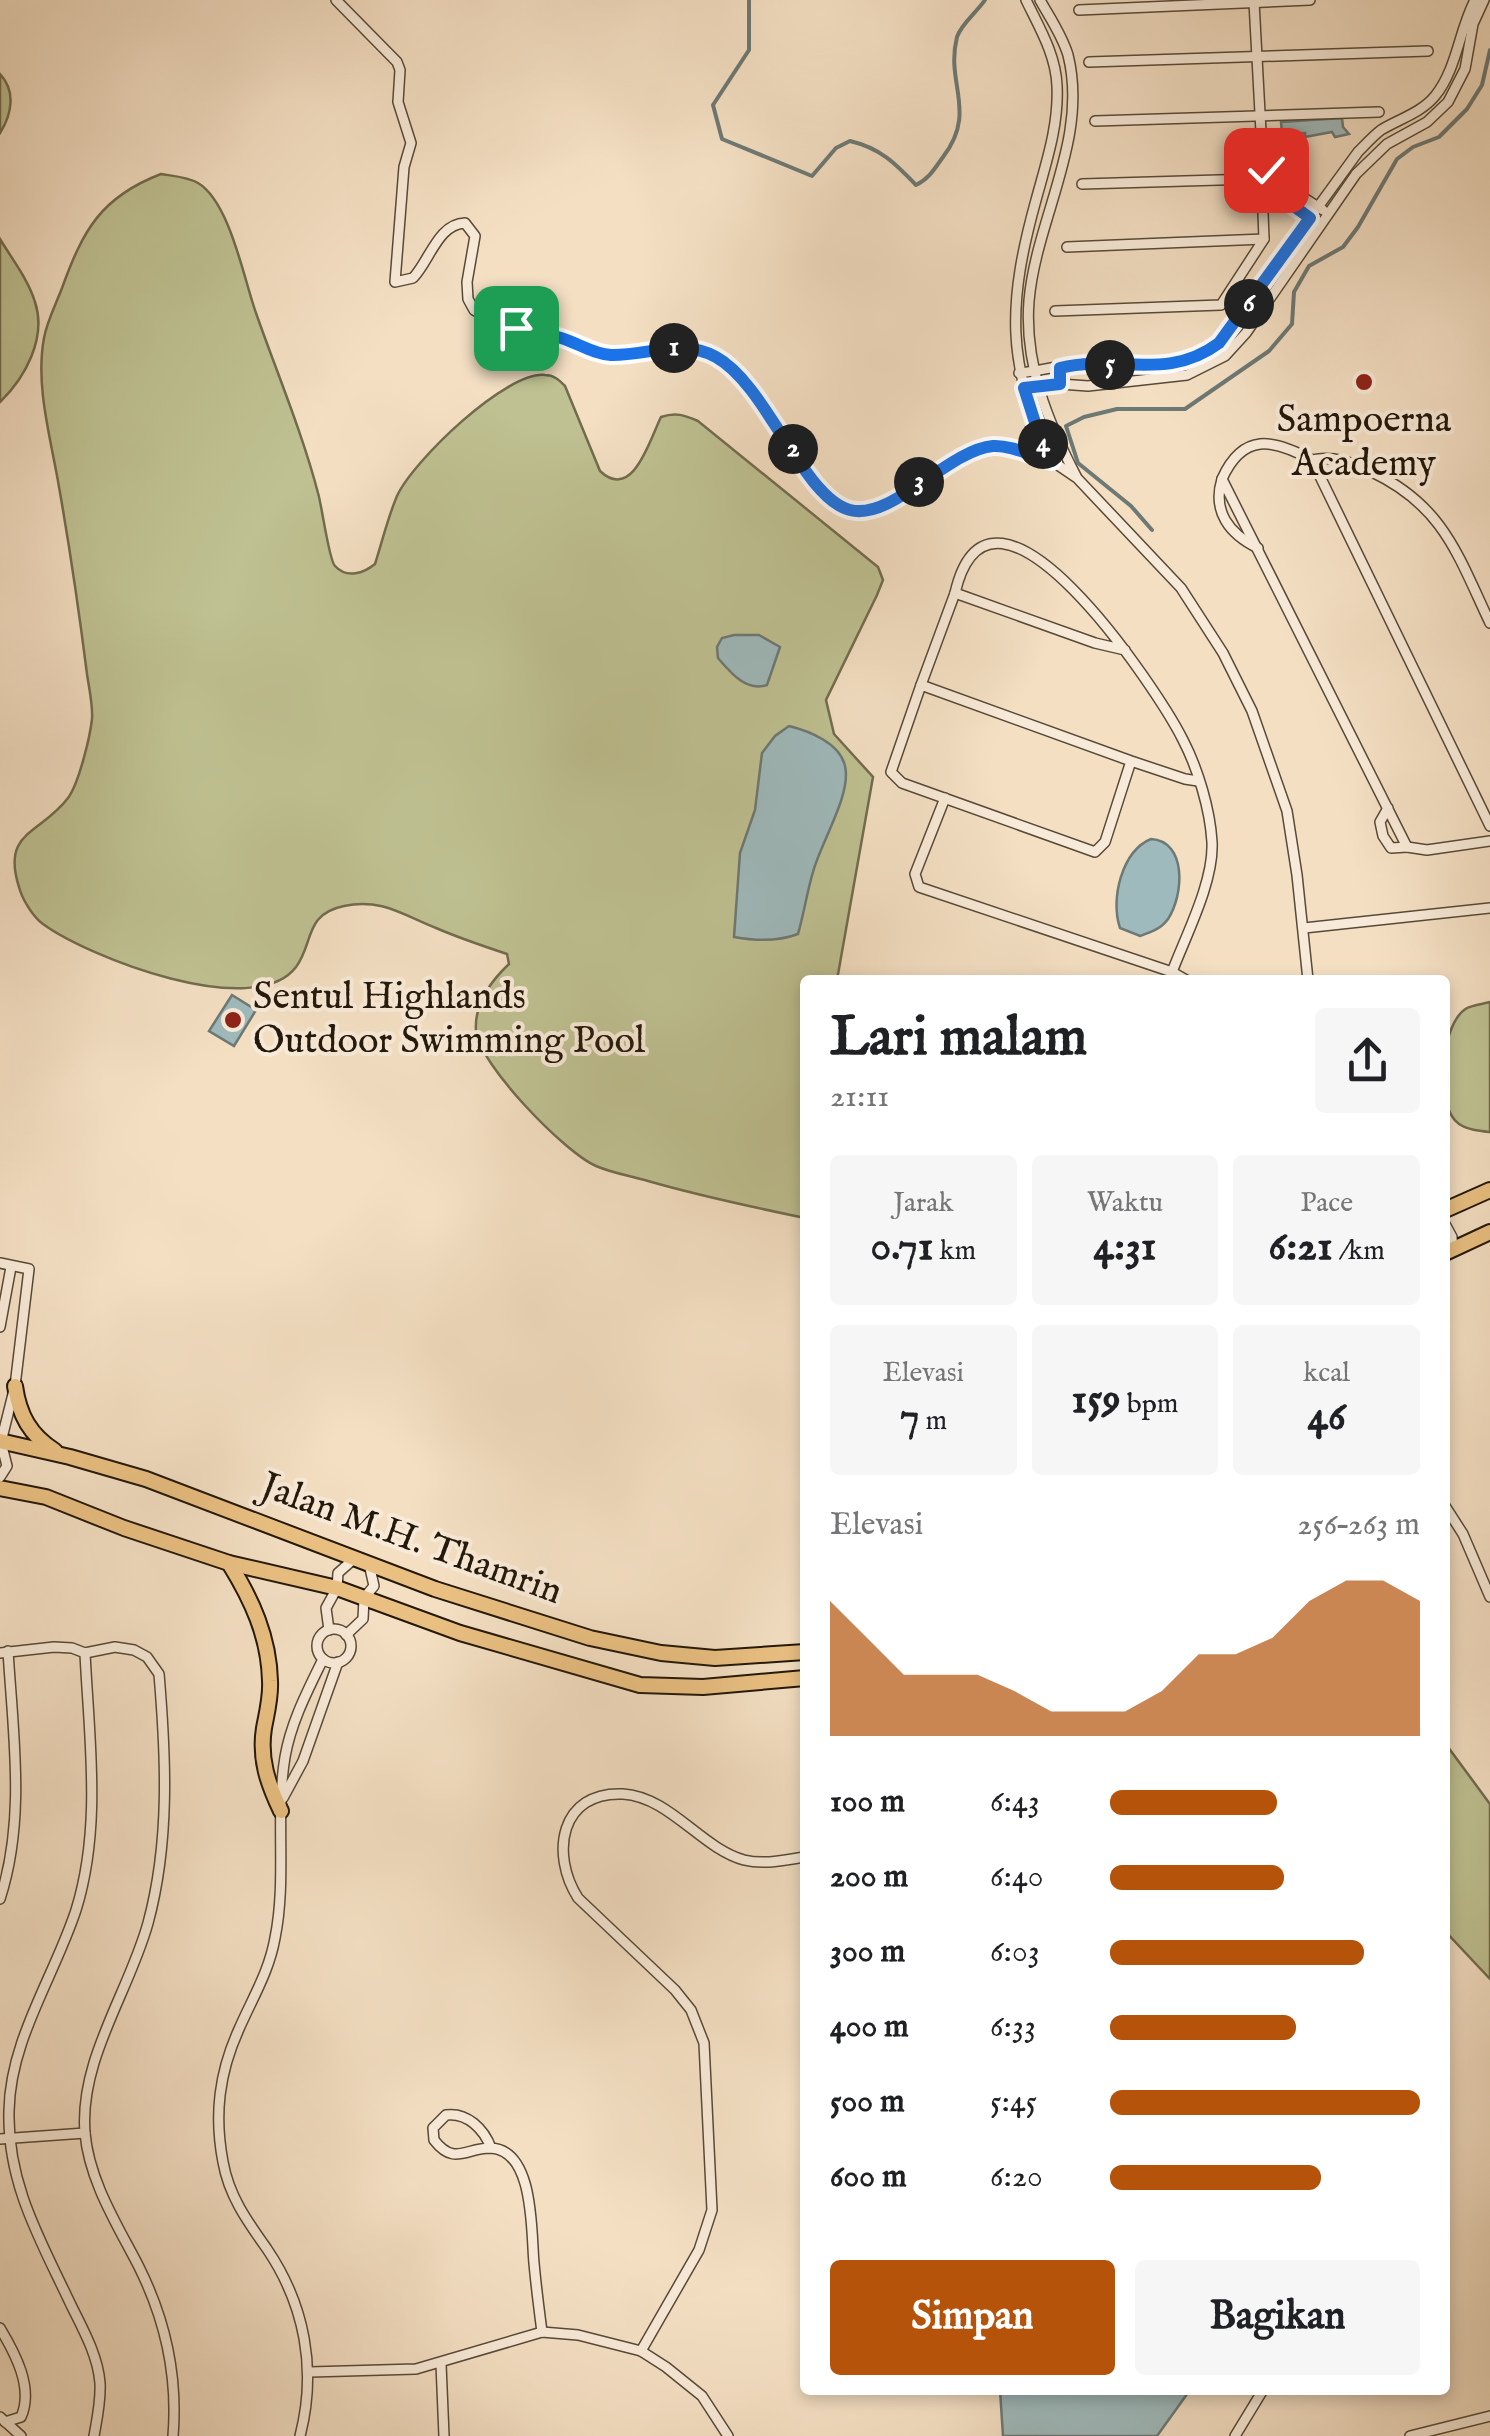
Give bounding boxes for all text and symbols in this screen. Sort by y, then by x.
pin [1224,128,1309,213]
icon: check [1239,143,1294,198]
pin: 6 [1224,279,1274,329]
pin [474,286,559,371]
text: 6 [1243,286,1255,321]
icon: arrive [489,301,544,356]
pin: 1 [649,323,699,373]
text: 1 [669,330,679,365]
pin: 5 [1085,340,1135,390]
text: 5 [1105,347,1115,382]
marker: Sampoerna Academy [1353,371,1375,393]
place label: Sampoerna Academy [1277,397,1452,489]
pin: 4 [1018,419,1068,469]
pin: 2 [768,424,818,474]
text: 4 [1036,426,1050,461]
text: 2 [786,431,800,466]
pin: 3 [894,457,944,507]
text: 3 [914,464,924,499]
place label: Sentul Highlands Outdoor Swimming Pool [253,974,646,1066]
text: Lari malam [830,1004,1087,1074]
button: share [1315,1008,1420,1113]
marker: Sentul Highlands Outdoor Swimming Pool [222,1009,244,1031]
text: 21:11 [830,1077,889,1118]
text: Jarak [893,1186,953,1221]
text: Waktu [1087,1186,1163,1221]
text: Pace [1300,1186,1353,1221]
text: 0.71 [871,1221,933,1274]
text: 4:31 [1093,1221,1156,1274]
text: 6:21 [1268,1221,1333,1274]
text: km [933,1234,976,1269]
text: /km [1333,1234,1385,1269]
text: Elevasi [883,1356,964,1391]
text: kcal [1303,1356,1350,1391]
text: 159 [1071,1374,1121,1427]
text: bpm [1121,1387,1179,1422]
text: 7 [900,1391,919,1444]
text: 46 [1308,1391,1346,1444]
text: m [919,1404,947,1439]
street label: Jalan M.H. Thamrin [250,1462,568,1617]
text: Elevasi [830,1505,923,1546]
text: 256–263 m [1297,1505,1420,1546]
text: 100 m [830,1782,905,1823]
text: 6:43 [990,1782,1040,1823]
text: 200 m [830,1857,908,1898]
text: 6:40 [990,1857,1043,1898]
text: 300 m [830,1932,905,1973]
text: 6:03 [990,1932,1040,1973]
text: 400 m [830,2007,909,2048]
text: 6:33 [990,2007,1036,2048]
text: 500 m [830,2082,905,2123]
text: 5:45 [990,2082,1037,2123]
text: 600 m [830,2157,907,2198]
text: 6:20 [990,2157,1043,2198]
button: Simpan [830,2260,1115,2375]
button: Bagikan [1135,2260,1420,2375]

